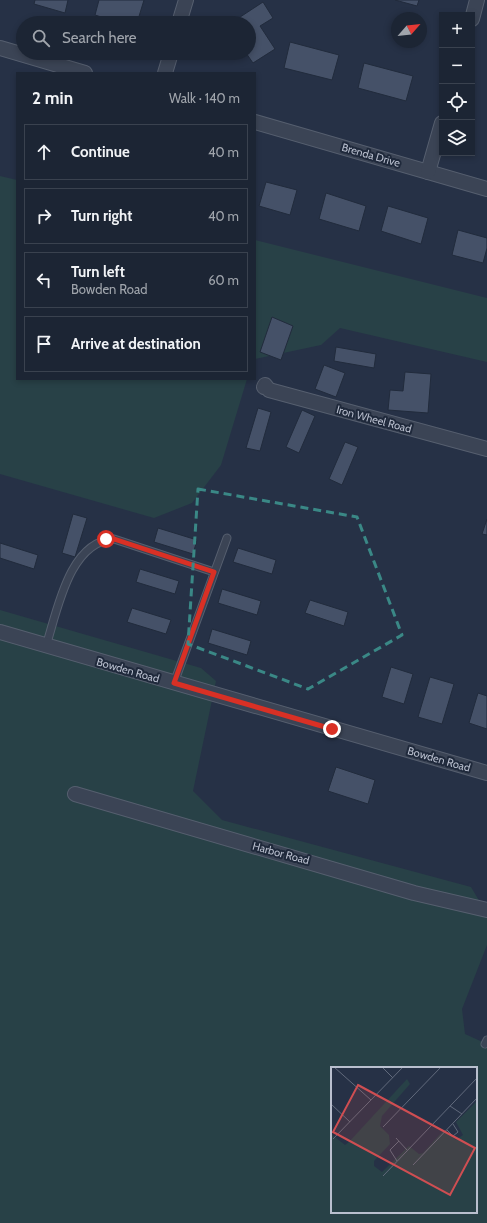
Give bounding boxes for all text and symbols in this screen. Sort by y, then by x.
north arrow [391,12,427,48]
map controls [439,12,475,156]
button: + [439,12,475,48]
search box [16,16,256,60]
icon: search [30,27,52,49]
text: Search here [62,29,137,47]
button: − [439,48,475,84]
button: locate [439,84,475,120]
text: 2 min [32,88,73,108]
text: Walk · 140 m [169,90,240,106]
button: layers [439,120,475,156]
street label: Brenda Drive [340,140,402,170]
icon: ahead [33,141,55,163]
text: Continue [71,143,130,161]
text: 40 m [208,144,239,160]
icon: right [33,205,55,227]
text: Turn right [71,207,132,225]
text: 40 m [208,208,239,224]
text: Turn left [71,263,125,281]
icon: left [33,269,55,291]
text: 60 m [208,272,239,288]
text: Bowden Road [71,281,147,297]
icon: arrive [33,333,55,355]
text: Arrive at destination [71,335,201,353]
street label: Iron Wheel Road [335,402,413,436]
route start [97,530,115,548]
street label: Bowden Road [95,654,161,686]
route end [323,720,341,738]
street label: Bowden Road [406,743,472,775]
street label: Harbor Road [251,839,311,867]
inset map [331,1067,477,1213]

